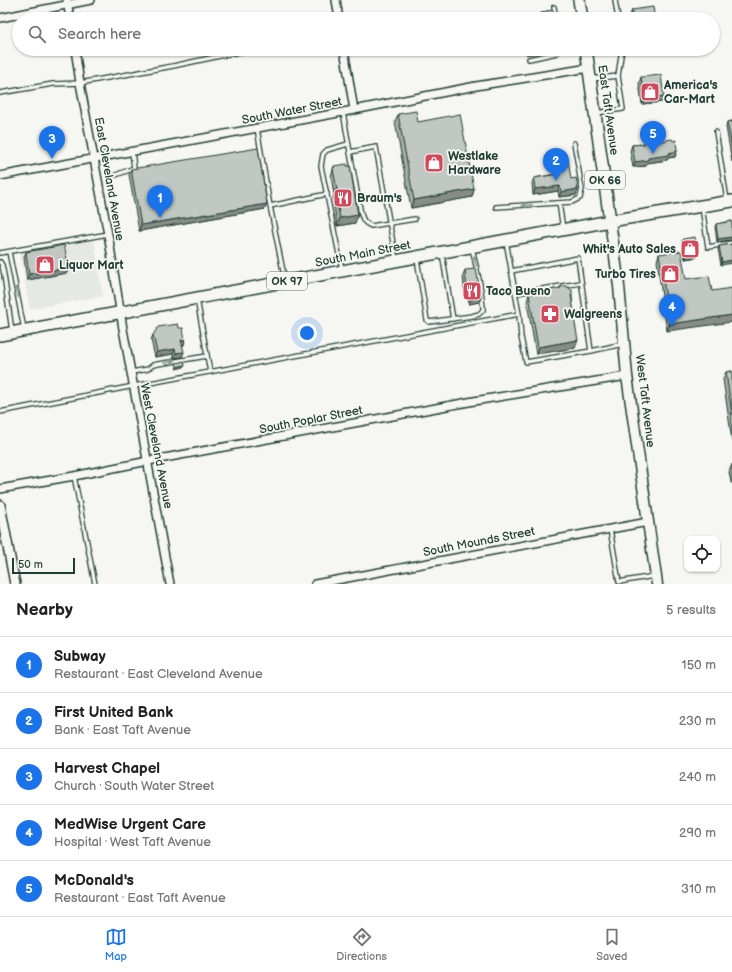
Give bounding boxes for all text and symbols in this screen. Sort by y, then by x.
search box [12,12,720,56]
icon: search [26,23,48,45]
text: Search here [58,25,141,44]
street label: East Taft Avenue [594,64,622,156]
place label: America's Car-Mart [663,78,718,107]
shop icon: America's Car-Mart [639,81,661,103]
street label: South Water Street [241,94,344,128]
street label: East Cleveland Avenue [91,116,127,242]
pin: 5 [640,121,666,154]
pin: 3 [39,126,65,159]
pin: 2 [543,148,569,181]
place label: Westlake Hardware [448,149,501,178]
shop icon: Westlake Hardware [423,152,445,174]
road number: OK 66 [585,171,625,189]
pin: 1 [147,185,173,218]
restaurant icon: Braum's [332,187,354,209]
place label: Braum's [357,191,402,206]
one-way arrow [521,201,533,208]
street label: South Main Street [314,237,412,271]
shop icon: Whit's Auto Sales [679,238,701,260]
place label: Whit's Auto Sales [583,242,676,257]
shop icon: Liquor Mart [34,254,56,276]
one-way arrow [472,255,478,267]
place label: Liquor Mart [59,258,124,273]
shop icon: Turbo Tires [659,263,681,285]
place label: Turbo Tires [595,267,656,282]
road number: OK 97 [267,272,307,290]
restaurant icon: Taco Bueno [461,280,483,302]
place label: Taco Bueno [486,284,551,299]
one-way arrow [14,286,20,298]
pin: 4 [659,294,685,327]
pharmacy icon: Walgreens [539,303,561,325]
place label: Walgreens [564,307,622,322]
your location [297,323,317,343]
street label: West Taft Avenue [632,354,658,448]
one-way arrow [162,359,175,365]
street label: West Cleveland Avenue [136,382,176,510]
street label: South Poplar Street [258,403,364,437]
street label: South Mounds Street [422,524,536,560]
map controls [684,536,720,572]
button: locate [684,536,720,572]
scale bar [12,556,75,575]
text: 50 m [18,558,43,571]
text: Nearby [16,600,73,620]
text: 5 results [666,602,716,618]
text: Subway [54,647,106,666]
text: 1 [26,657,32,673]
text: 150 m [682,657,716,673]
text: Restaurant · East Cleveland Avenue [54,666,263,682]
text: First United Bank [54,703,173,722]
text: 2 [25,713,33,729]
text: 230 m [679,713,716,729]
text: Bank · East Taft Avenue [54,722,191,738]
text: Harvest Chapel [54,759,160,778]
text: 3 [25,769,33,785]
text: 240 m [679,769,716,785]
text: Church · South Water Street [54,778,214,794]
text: MedWise Urgent Care [54,815,206,834]
text: 4 [25,825,33,841]
text: 290 m [679,825,716,841]
text: Hospital · West Taft Avenue [54,834,211,850]
text: McDonald's [54,871,134,890]
text: 5 [25,881,33,897]
text: 310 m [681,881,716,897]
text: Restaurant · East Taft Avenue [54,890,226,906]
tab: Map [105,926,127,963]
tab: Directions [336,926,387,963]
tab: Saved [596,926,627,963]

